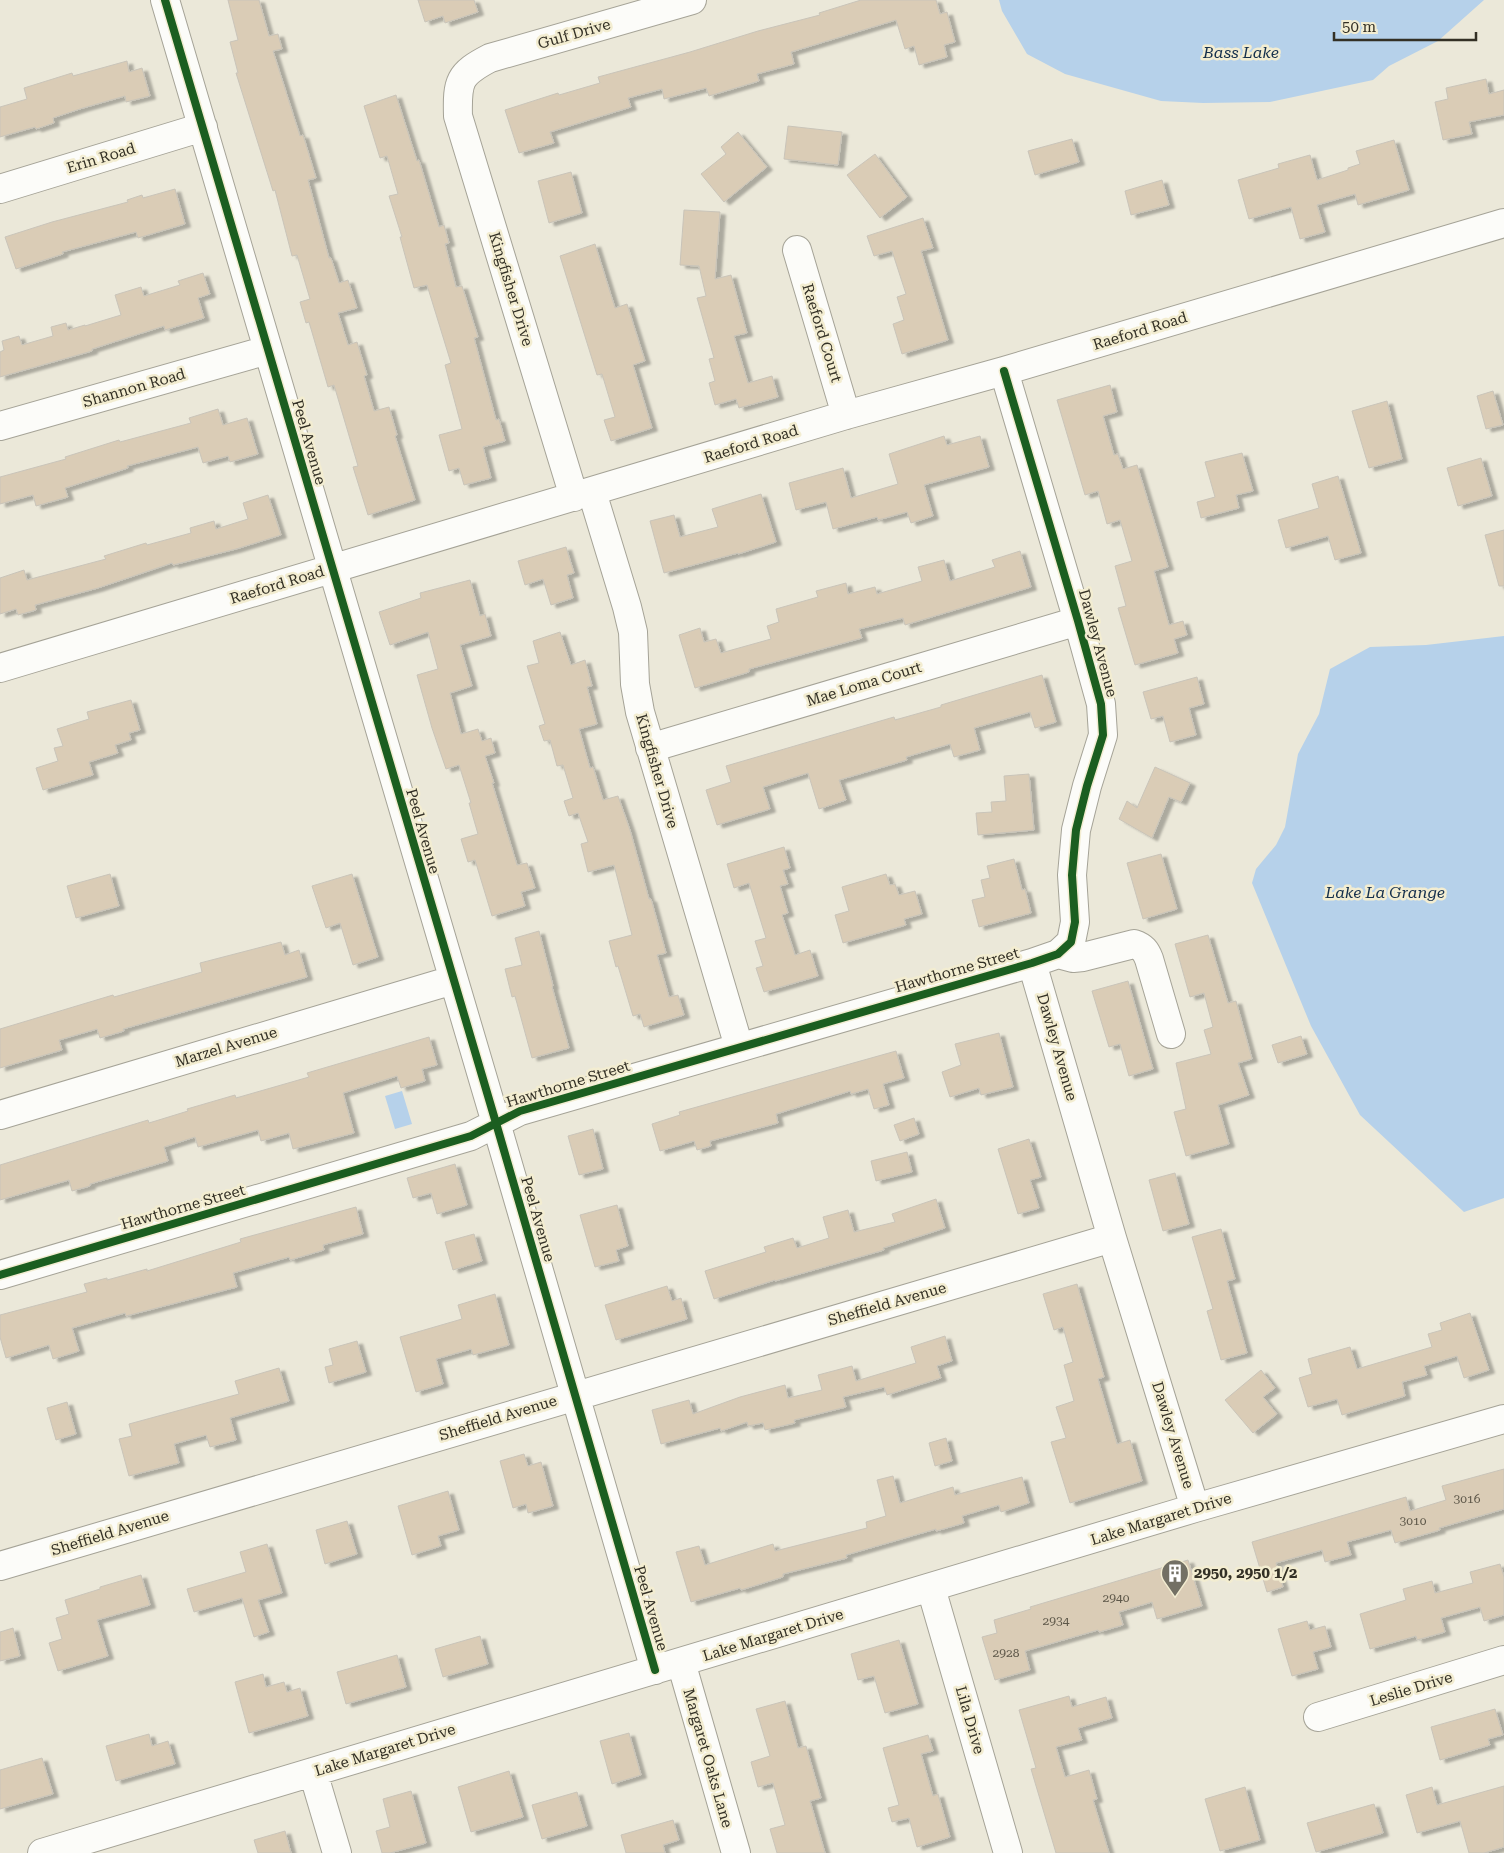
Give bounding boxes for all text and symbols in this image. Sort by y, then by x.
scale bar [1334,10,1476,42]
street label: Gulf Drive [536,15,612,53]
text: 50 m [1342,18,1377,36]
water label: Bass Lake [1202,43,1279,62]
street label: Erin Road [64,139,138,177]
street label: Kingfisher Drive [485,230,537,348]
street label: Raeford Court [798,281,846,385]
street label: Raeford Road [1091,308,1190,354]
street label: Shannon Road [81,365,188,411]
street label: Peel Avenue [288,397,330,487]
street label: Raeford Road [702,421,801,467]
street label: Raeford Road [228,562,327,608]
street label: Dawley Avenue [1075,587,1121,699]
street label: Mae Loma Court [804,658,924,710]
street label: Kingfisher Drive [632,712,682,830]
street label: Peel Avenue [402,786,444,876]
water label: Lake La Grange [1324,883,1445,902]
street label: Hawthorne Street [893,944,1022,996]
street label: Dawley Avenue [1033,991,1081,1103]
street label: Marzel Avenue [173,1023,279,1071]
street label: Hawthorne Street [504,1057,632,1111]
street label: Peel Avenue [517,1174,559,1264]
street label: Hawthorne Street [119,1181,248,1233]
street label: Sheffield Avenue [826,1279,948,1329]
street label: Dawley Avenue [1148,1379,1198,1491]
street label: Sheffield Avenue [437,1392,559,1444]
street label: Lake Margaret Drive [1089,1489,1233,1549]
house number: 3016 [1454,1492,1481,1506]
street label: Sheffield Avenue [49,1507,171,1559]
house number: 3010 [1400,1514,1427,1528]
building icon: 2950, 2950 1/2 [1160,1558,1190,1597]
street label: Peel Avenue [630,1563,672,1653]
place label: 2950, 2950 1/2 [1194,1564,1297,1582]
house number: 2940 [1103,1591,1130,1605]
street label: Lake Margaret Drive [701,1605,845,1665]
house number: 2934 [1043,1614,1070,1628]
house number: 2928 [993,1646,1020,1660]
street label: Leslie Drive [1368,1668,1454,1710]
street label: Lila Drive [952,1684,988,1756]
street label: Margaret Oaks Lane [679,1686,737,1830]
street label: Lake Margaret Drive [313,1720,457,1780]

